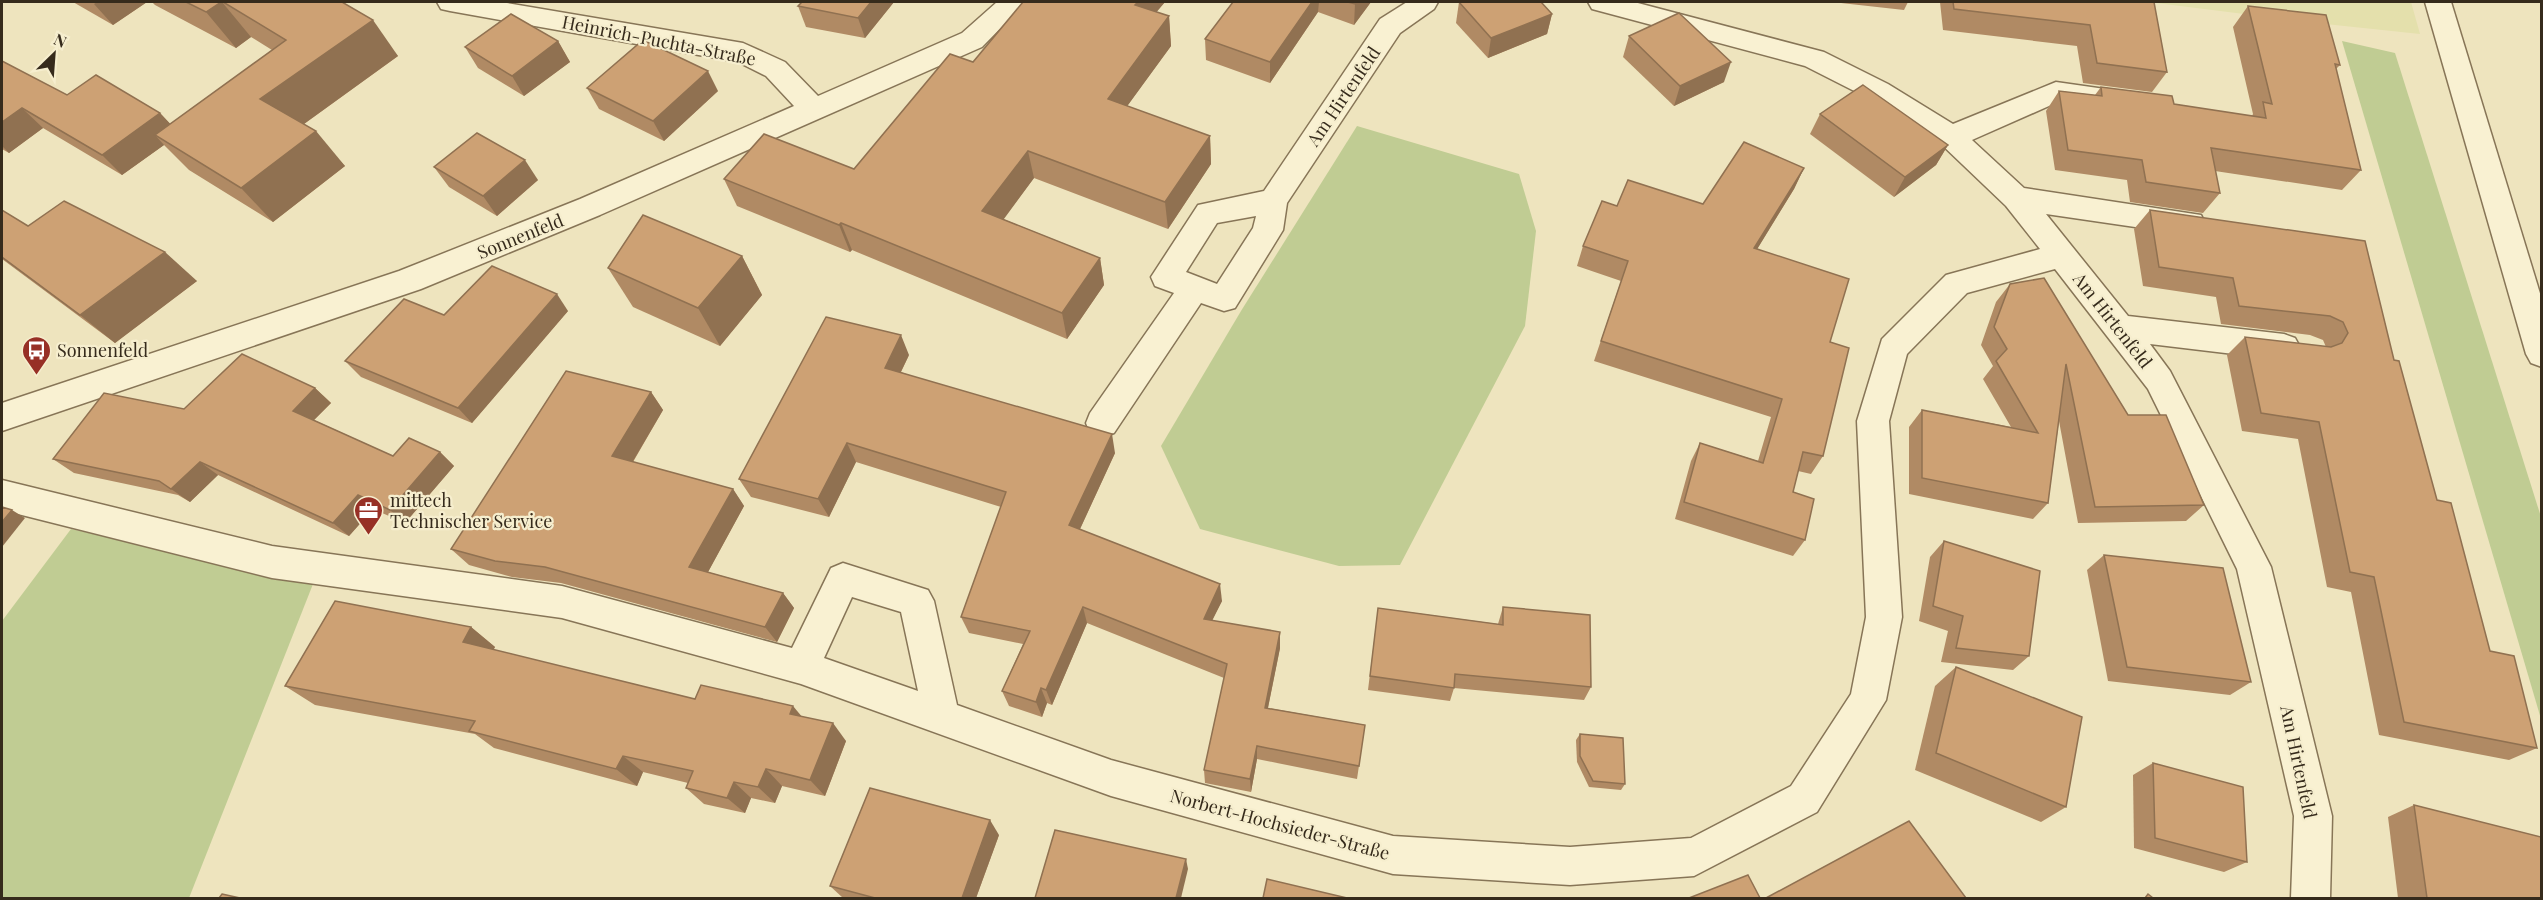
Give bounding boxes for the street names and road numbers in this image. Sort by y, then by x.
street label: Heinrich-Puchta-Straße [560,9,758,71]
street label: Am Hirtenfeld [1300,41,1385,151]
street label: Sonnenfeld [473,208,567,264]
street label: Am Hirtenfeld [2067,266,2158,373]
street label: Am Hirtenfeld [2275,702,2323,821]
street label: Norbert-Hochsieder-Straße [1168,783,1392,865]

